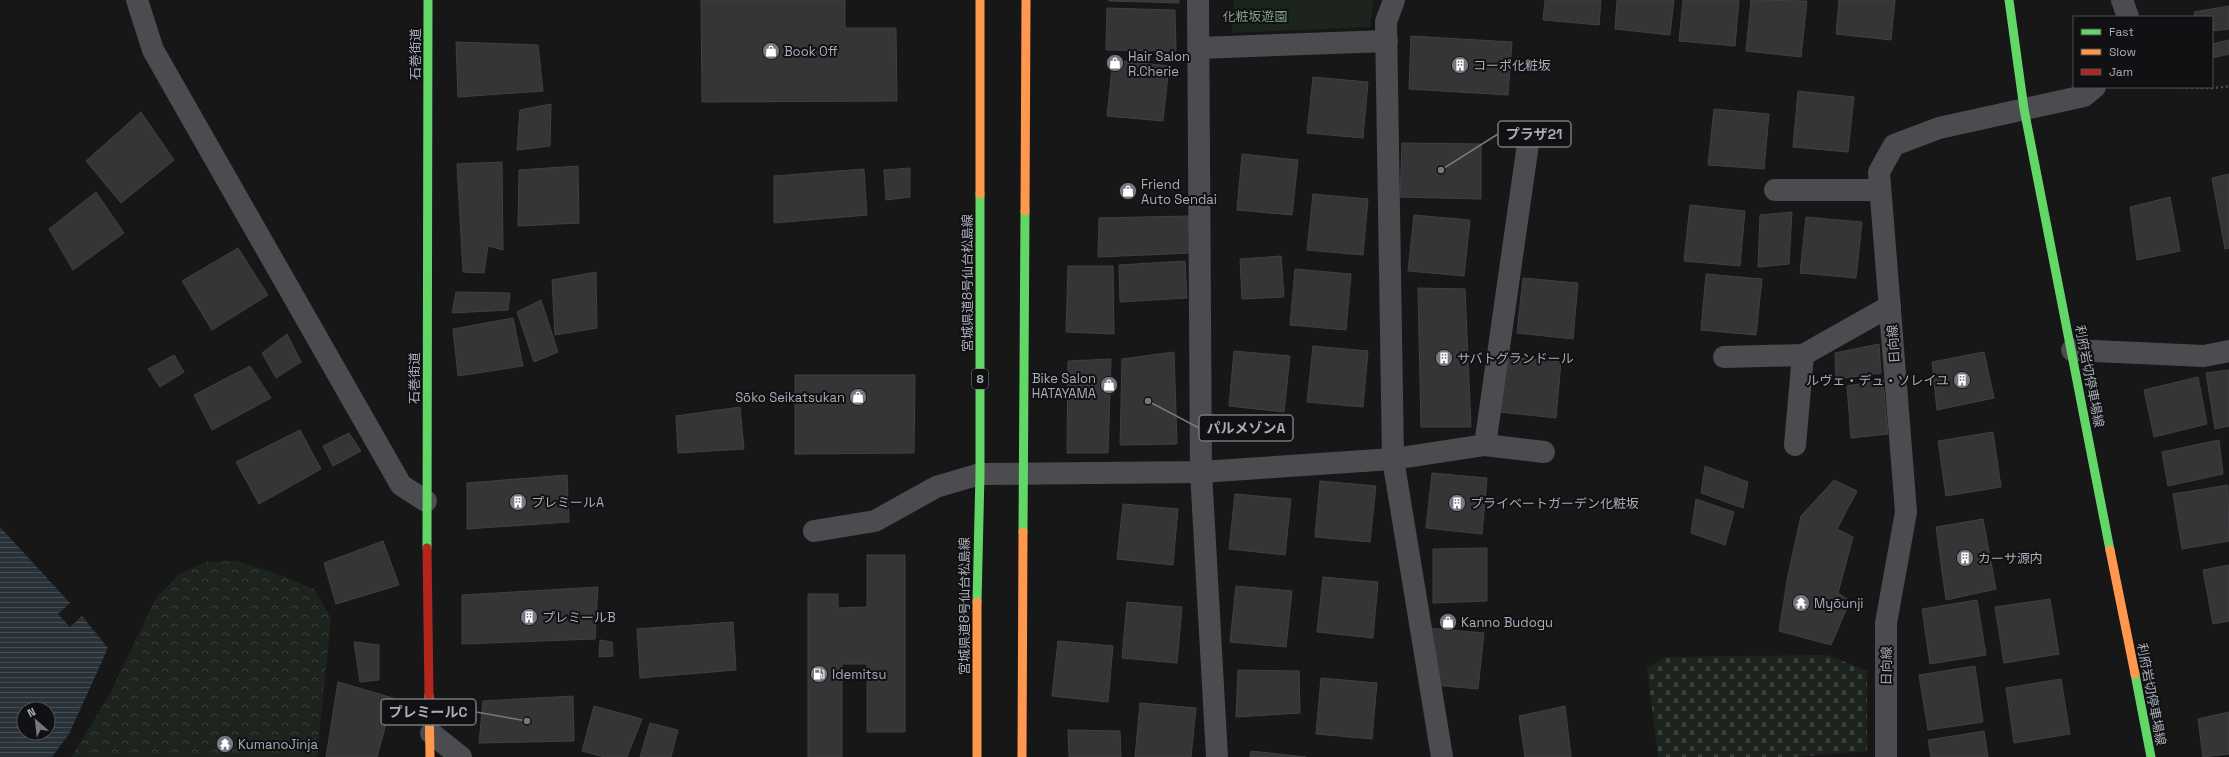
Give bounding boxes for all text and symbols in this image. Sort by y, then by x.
park label: 化粧坂遊園 [1222,8,1288,25]
legend [2073,16,2213,88]
text: Fast [2109,24,2134,40]
street label: 石巻街道 [407,28,424,80]
shop icon: Book Off [761,41,781,61]
place label: Book Off [784,43,838,60]
text: Slow [2109,44,2136,60]
place label: Hair Salon R.Cherie [1128,48,1190,80]
shop icon: Hair Salon R.Cherie [1105,53,1125,73]
building icon: コーポ化粧坂 [1450,55,1470,75]
place label: コーポ化粧坂 [1473,57,1551,74]
text: Jam [2109,64,2133,80]
callout: プラザ21 [1498,121,1571,147]
text: プラザ21 [1506,125,1562,143]
place label: Friend Auto Sendai [1141,176,1217,208]
shop icon: Friend Auto Sendai [1118,181,1138,201]
street label: 宮城県道8号仙台松島線 [959,214,976,352]
street label: 利府岩切停車場線 [2071,323,2108,429]
street label: 日向線 [1884,324,1903,364]
building icon: サバトグランドール [1434,348,1454,368]
place label: サバトグランドール [1457,350,1574,367]
street label: 石巻街道 [406,352,423,404]
road number: 8 [972,369,988,389]
place label: Bike Salon HATAYAMA [1032,370,1096,402]
building icon: ルヴェ・デュ・ソレイユ [1952,370,1972,390]
place label: ルヴェ・デュ・ソレイユ [1806,372,1949,389]
shop icon: Bike Salon HATAYAMA [1099,375,1119,395]
shop icon: Sōko Seikatsukan [848,387,868,407]
place label: Sōko Seikatsukan [735,389,845,406]
callout: パルメゾンA [1199,415,1293,441]
text: パルメゾンA [1207,419,1286,437]
building icon: プレミールA [508,492,528,512]
building icon: プライベートガーデン化粧坂 [1447,493,1467,513]
place label: プレミールA [531,494,604,511]
place label: プライベートガーデン化粧坂 [1470,495,1639,512]
street label: 宮城県道8号仙台松島線 [956,537,973,675]
building icon: カーサ源内 [1955,548,1975,568]
place label: カーサ源内 [1978,550,2043,567]
temple icon: Myōunji [1791,593,1811,613]
place label: Myōunji [1814,595,1864,612]
building icon: プレミールB [519,607,539,627]
place label: プレミールB [542,609,616,626]
shop icon: Kanno Budogu [1438,612,1458,632]
place label: Kanno Budogu [1461,614,1553,631]
street label: 利府岩切停車場線 [2133,641,2170,747]
street label: 日向線 [1878,646,1895,686]
fuel station icon: Idemitsu [809,664,829,684]
place label: Idemitsu [832,666,886,683]
callout: プレミールC [381,699,476,725]
north arrow [16,701,56,741]
text: プレミールC [388,703,468,721]
text: N [25,704,38,720]
temple icon: KumanoJinja [215,734,235,754]
place label: KumanoJinja [238,736,319,753]

